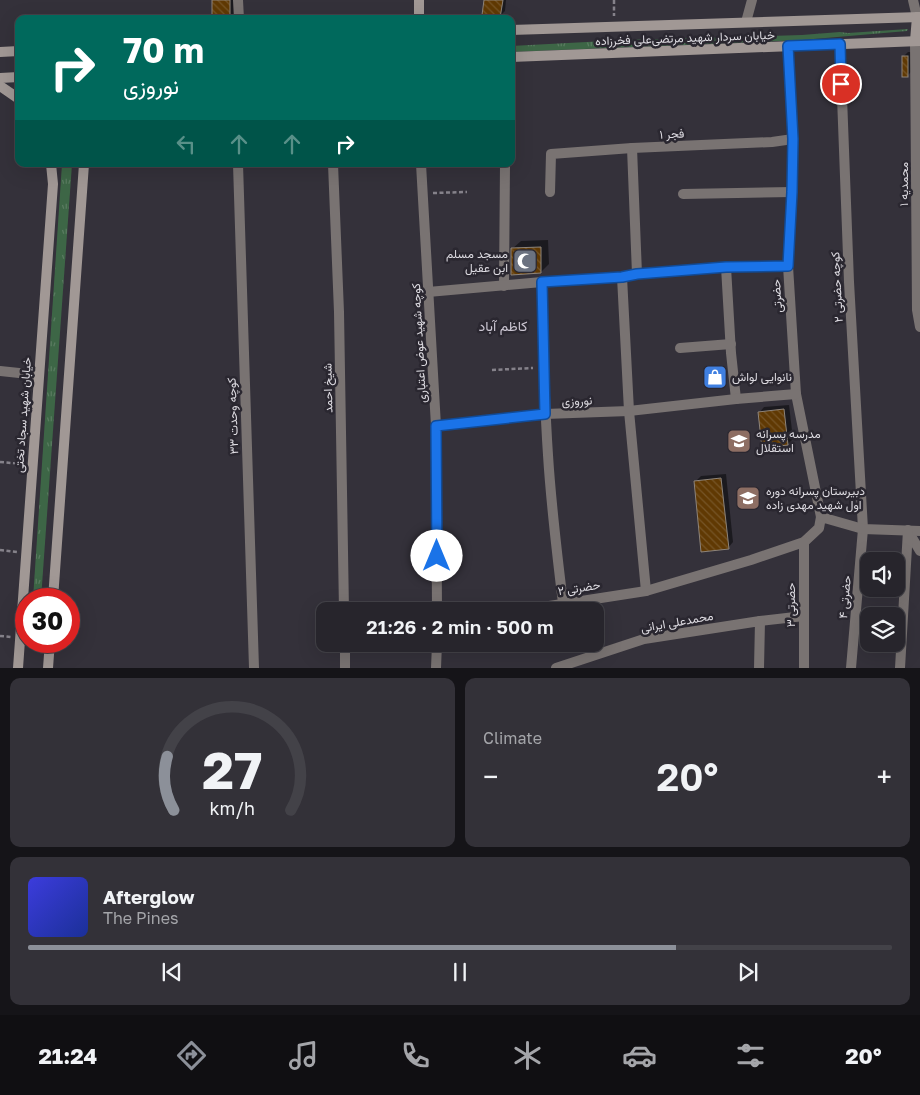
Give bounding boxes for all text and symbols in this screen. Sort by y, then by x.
street label: خیابان سردار شهید مرتضی‌علی فخرزاده [595,27,775,49]
text: 70 m [123,29,204,71]
icon: right [40,35,105,100]
pin [820,63,862,105]
icon: arrive [827,70,855,98]
text: نوروزی [123,72,179,99]
street label: فجر ۱ [659,125,685,143]
icon: left [172,130,200,158]
icon: ahead [225,130,253,158]
icon: ahead [278,130,306,158]
icon: right [331,130,359,158]
street label: محمدیه ۱ [896,162,911,206]
place label: مسجد مسلم ابن عقیل [446,246,508,276]
mosque icon: مسجد مسلم ابن عقیل [512,248,538,274]
street label: کوچه حضرتی ۲ [827,251,847,323]
street label: حضرتی [768,279,786,313]
street label: کوچه شهید عوض اعتباری [408,283,430,403]
district label: کاظم آباد [478,317,528,335]
street label: خیابان شهید سجاد تختی [11,357,35,473]
street label: شیخ احمد [320,363,337,413]
shop icon: نانوایی لواش [702,364,728,390]
place label: نانوایی لواش [732,369,792,385]
street label: کوچه وحدت ۳۳ [224,377,242,455]
street label: نوروزی [561,392,593,410]
place label: مدرسه پسرانه استقلال [756,426,821,456]
school or university icon: مدرسه پسرانه استقلال [726,428,752,454]
place label: دبیرستان پسرانه دوره اول شهید مهدی زاده [766,483,865,513]
school or university icon: دبیرستان پسرانه دوره اول شهید مهدی زاده [735,485,761,511]
position arrow [410,529,462,581]
map controls [860,552,905,652]
button: sound [860,552,905,597]
street label: حضرتی ۴ [835,575,855,619]
street label: حضرتی ۲ [557,577,601,599]
street label: حضرتی ۳ [783,583,799,627]
speed limit sign: 30 [15,588,80,653]
button: layers [860,607,905,652]
street label: محمدعلی ایرانی [639,608,715,636]
text: 21:26 · 2 min · 500 m [366,615,554,638]
text: Climate [483,728,542,748]
text: 27 [202,738,263,800]
text: 20° [657,754,718,799]
text: − [483,760,498,793]
text: + [877,760,892,793]
text: km/h [210,797,255,819]
text: Afterglow [103,885,194,908]
text: The Pines [103,908,178,928]
icon: previous [158,958,186,986]
icon: pause [446,958,474,986]
icon: next [734,958,762,986]
icon: directions [174,1038,209,1073]
icon: music [286,1038,321,1073]
icon: phone [398,1038,433,1073]
icon: climate [510,1038,545,1073]
icon: car [622,1038,657,1073]
icon: filters [733,1038,768,1073]
text: 21:24 [38,1042,97,1069]
text: 20° [845,1042,881,1069]

